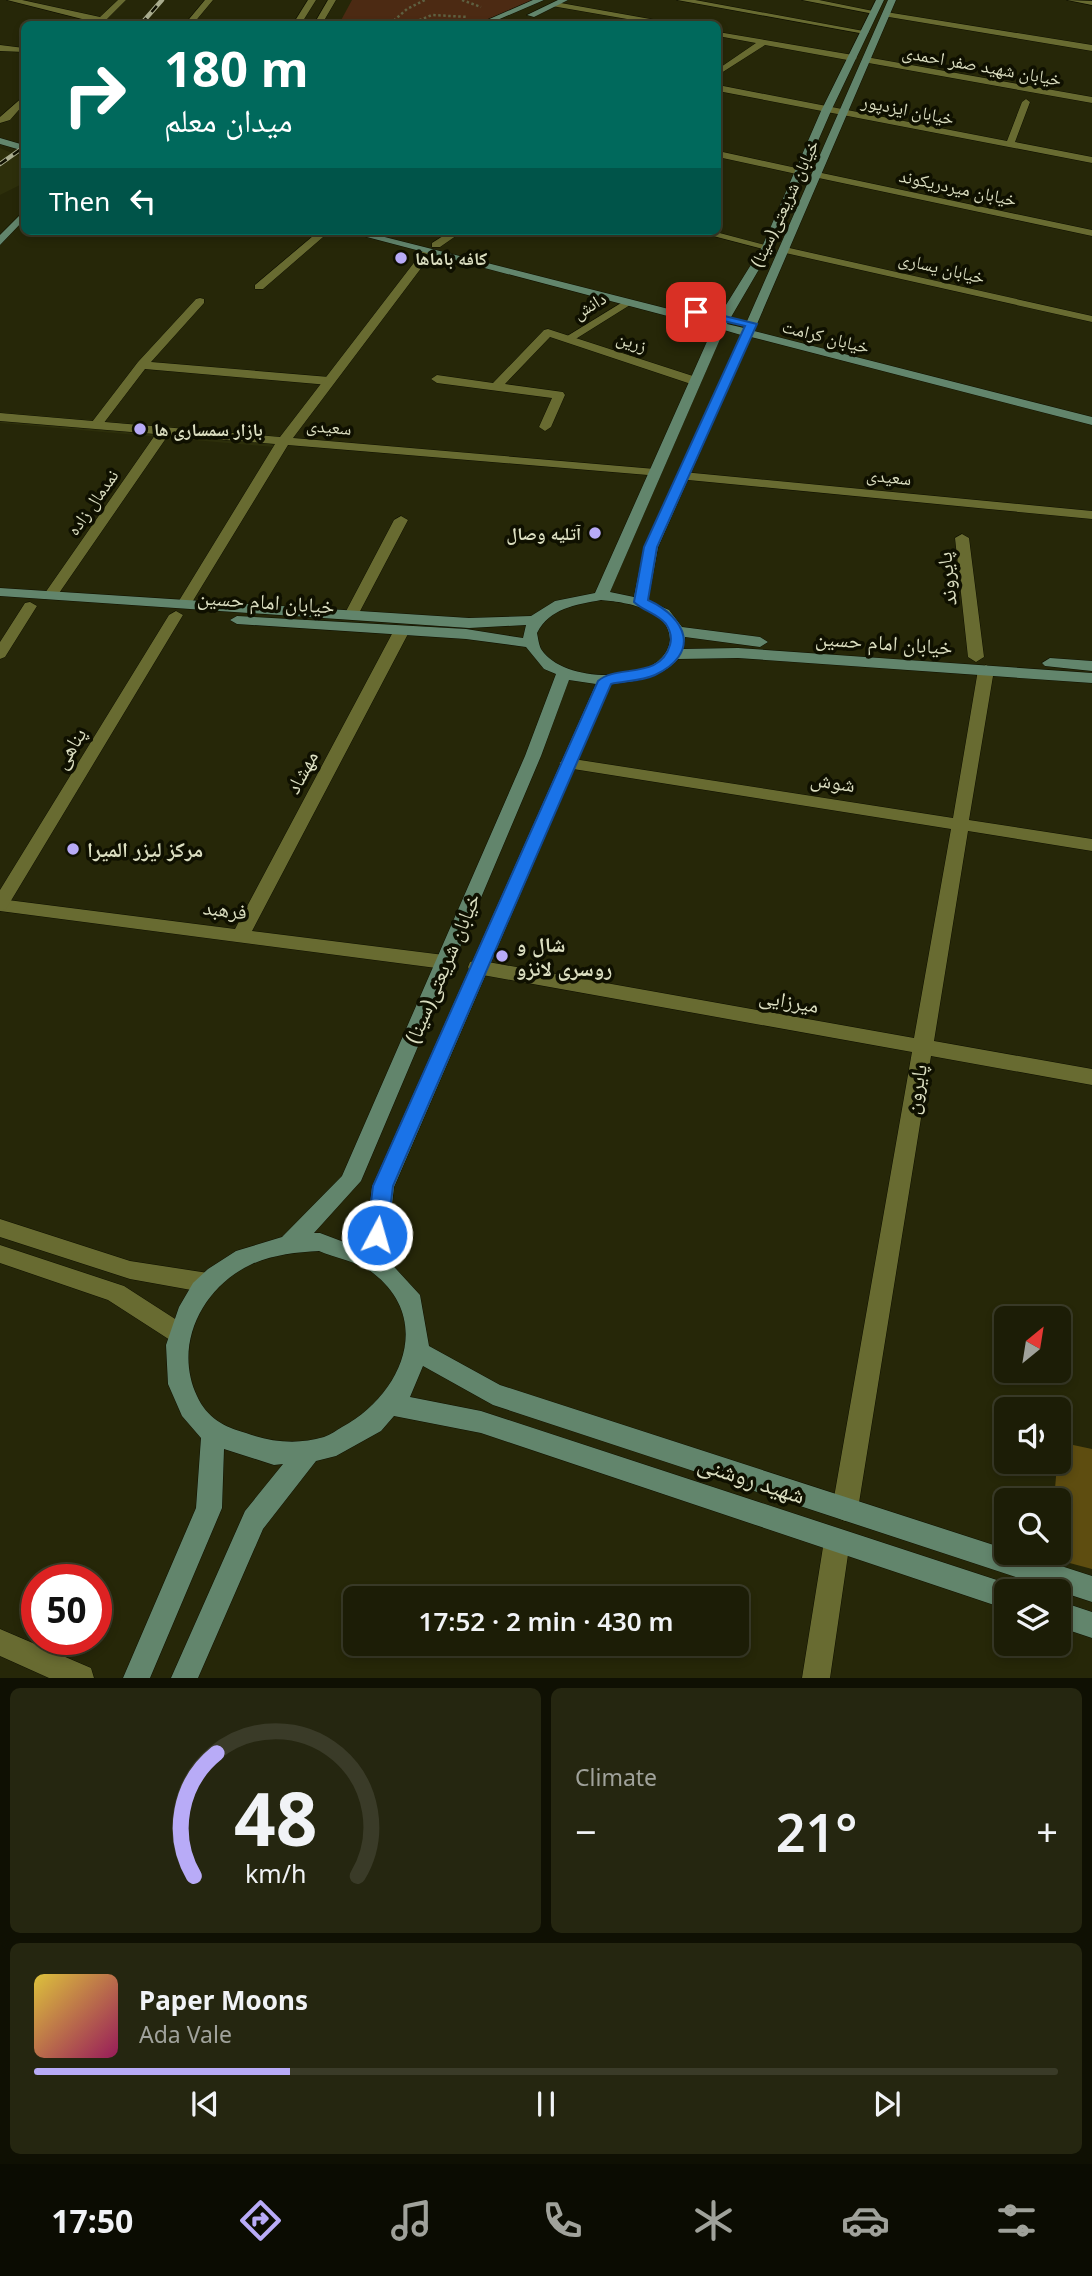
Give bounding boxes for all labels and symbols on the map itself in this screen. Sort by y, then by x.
street label: خیابان شهید صفر احمدی [900,39,1064,91]
street label: خیابان ایزدپور [859,88,956,130]
street label: خیابان شریعتی(سینا) [744,136,824,270]
street label: خیابان میردریکوند [897,163,1019,211]
street label: خیابان یساری [896,245,988,289]
place label: کافه باماها [415,246,487,270]
marker: کافه باماها [393,250,409,266]
pin [666,282,726,342]
street label: دانش [568,286,610,324]
street label: خیابان کرامت [780,314,872,358]
street label: زرین [614,325,650,357]
street label: سعیدی [305,412,353,440]
place label: بازار سمساری ها [154,417,263,441]
marker: بازار سمساری ها [132,421,148,437]
street label: سعیدی [865,462,913,490]
street label: نمدمال زاده [61,464,123,540]
place label: آتلیه وصال [506,521,581,545]
marker: آتلیه وصال [587,525,603,541]
street label: پایروند [929,551,963,607]
street label: خیابان امام حسین [196,582,336,621]
street label: خیابان امام حسین [814,623,954,662]
street label: پناهی [46,722,92,774]
street label: مهشاد [278,745,324,799]
street label: شوش [809,764,857,798]
place label: مرکز لیزر المیرا [87,835,203,863]
marker: مرکز لیزر المیرا [65,841,81,857]
street label: خیابان شریعتی(سینا) [398,889,486,1047]
street label: فرهبد [201,892,249,926]
place label: شال و روسری لانزو [516,930,612,982]
marker: شال و روسری لانزو [494,948,510,964]
street label: میرزایی [757,981,821,1019]
street label: پایرون [897,1062,933,1116]
position arrow [340,1198,414,1272]
north arrow [994,1306,1071,1382]
street label: شهید روشنی [694,1445,810,1511]
speed limit sign: 50 [21,1564,112,1655]

